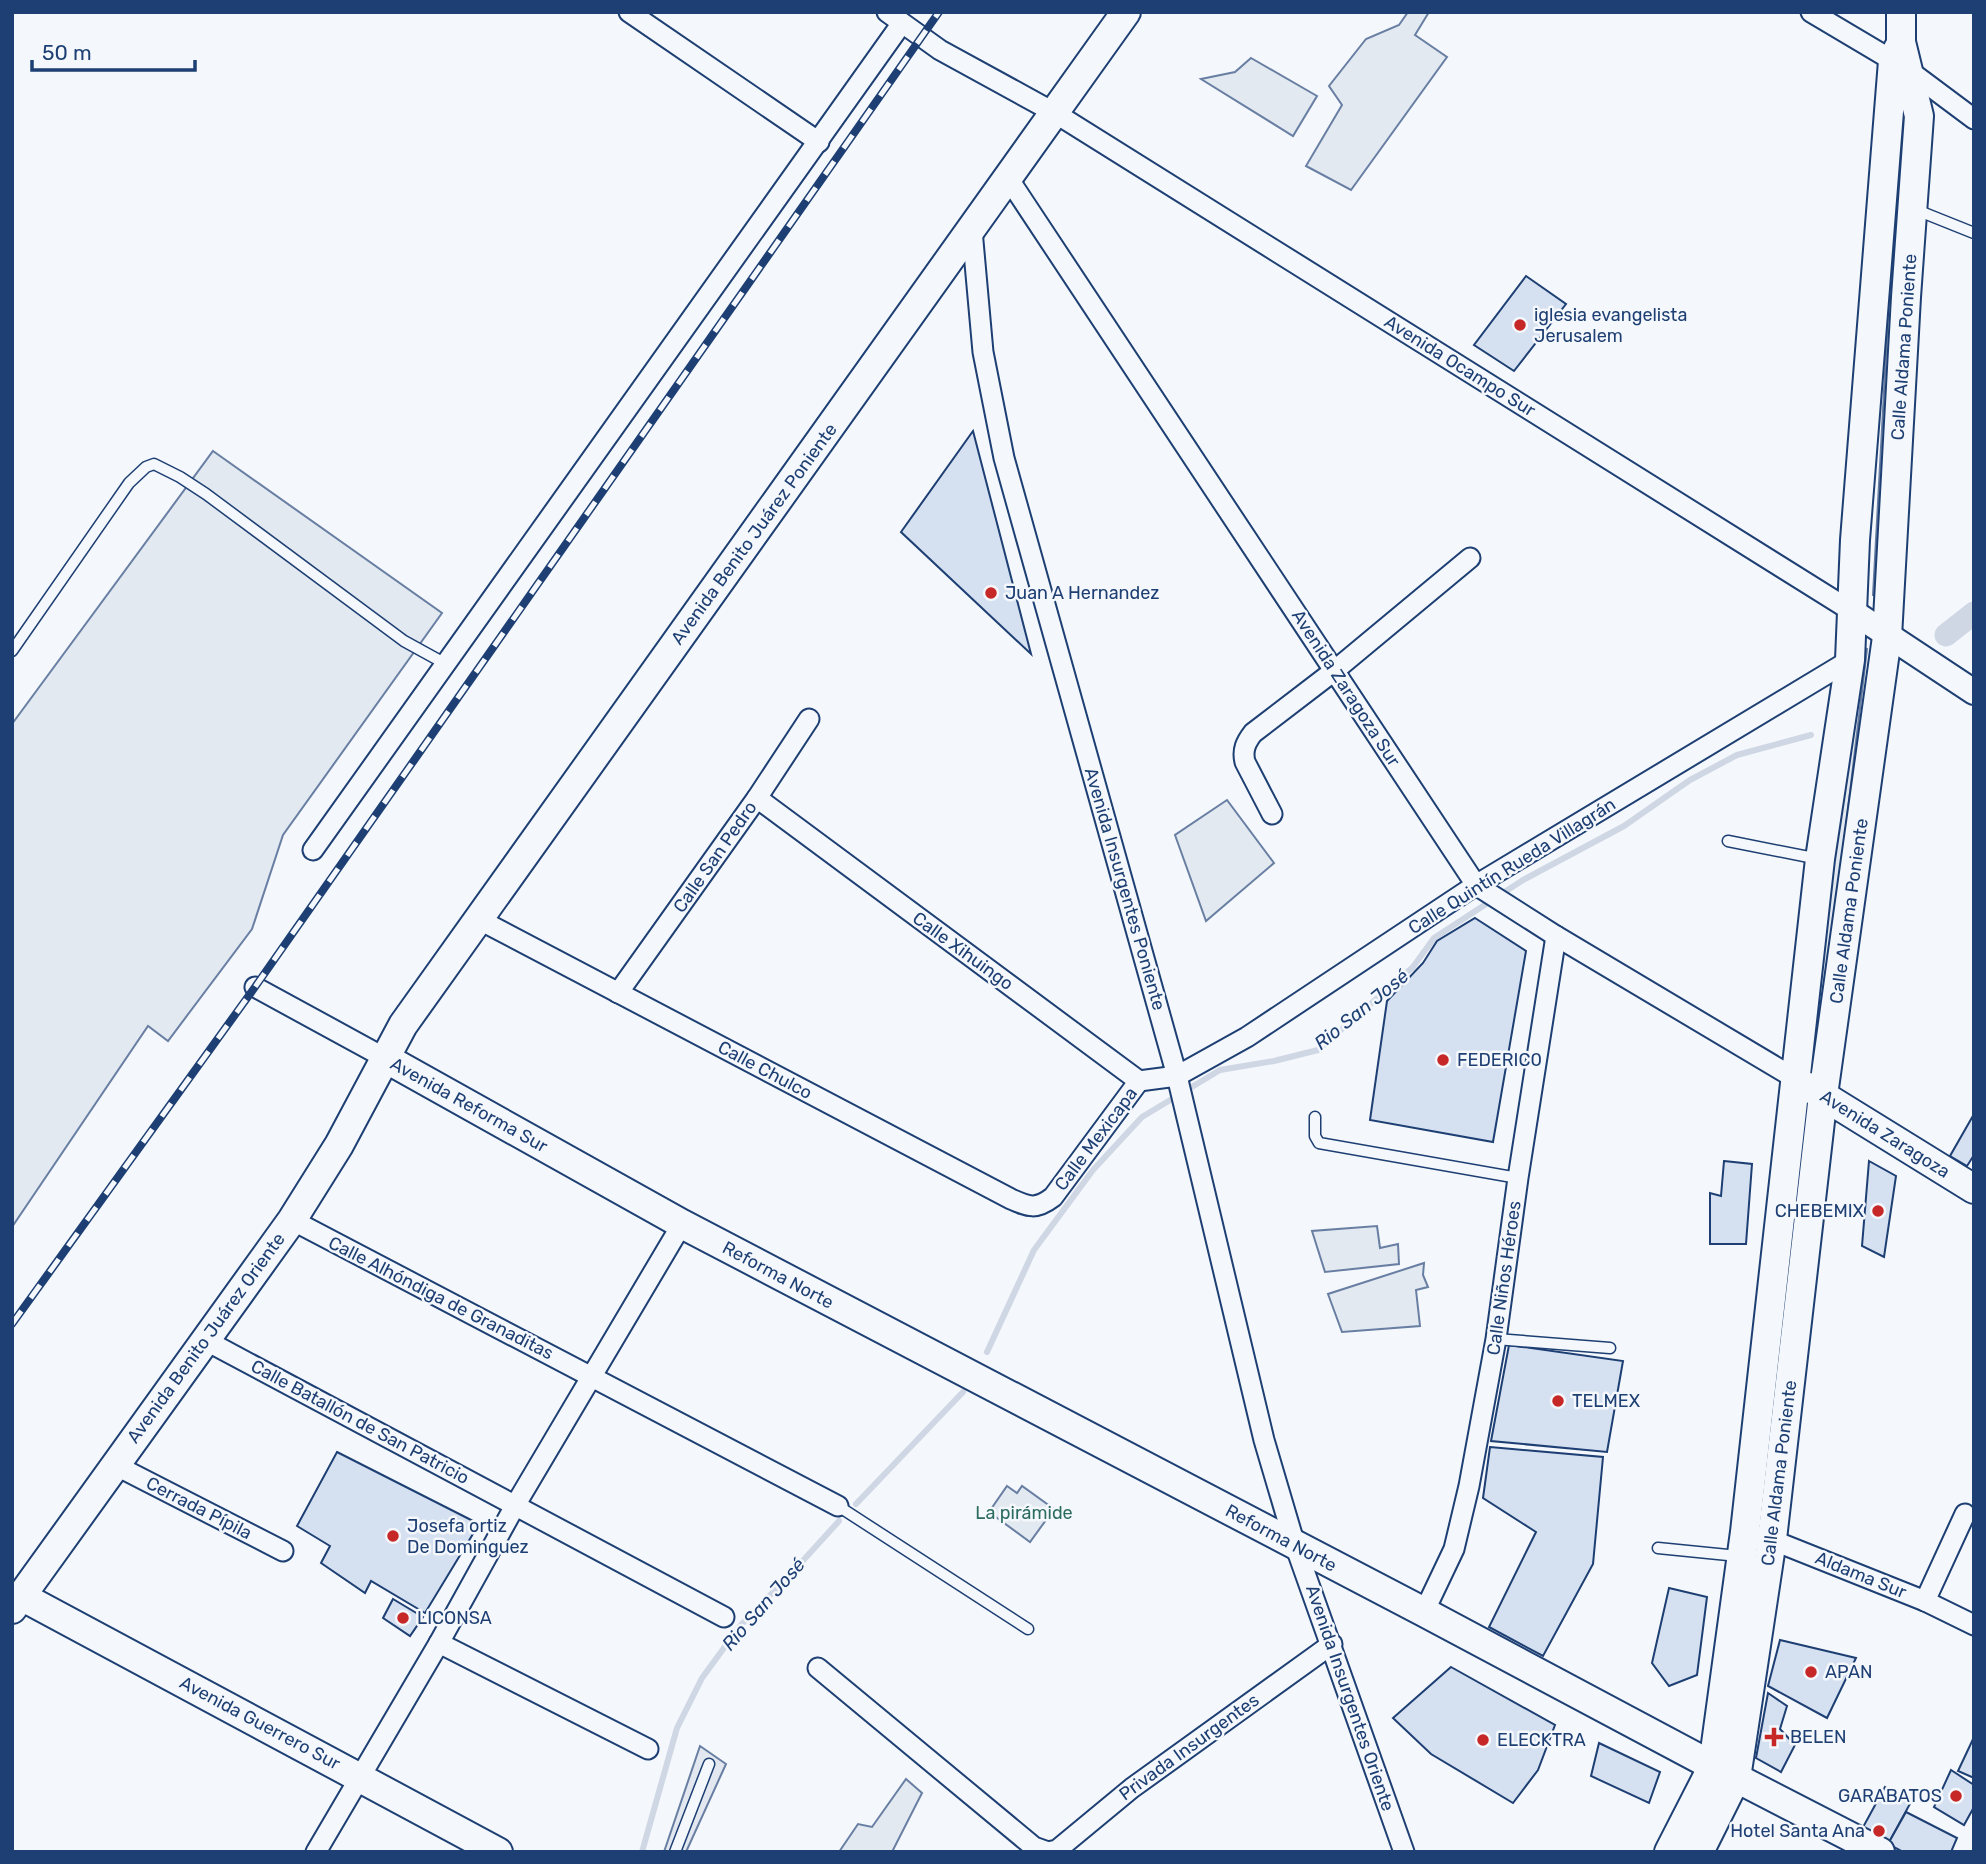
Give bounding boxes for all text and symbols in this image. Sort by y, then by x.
scale bar [32,28,194,72]
text: 50 m [42,40,92,65]
street label: Calle Aldama Poniente [1887,253,1921,441]
place label: iglesia evangelista Jerusalem [1534,304,1687,347]
street label: Avenida Ocampo Sur [1380,311,1540,421]
marker: iglesia evangelista Jerusalem [1512,317,1528,333]
street label: Avenida Benito Juárez Poniente [666,419,842,649]
place label: Juan A Hernandez [1005,582,1159,604]
marker: Juan A Hernandez [983,585,999,601]
street label: Avenida Zaragoza Sur [1287,606,1405,771]
street label: Avenida Insurgentes Poniente [1080,765,1170,1013]
street label: Calle Quintín Rueda Villagrán [1404,793,1620,939]
street label: Calle San Pedro [668,797,762,917]
street label: Calle Aldama Poniente [1825,817,1873,1005]
street label: Calle Xihuingo [908,907,1018,995]
water label: Rio San José [1309,964,1414,1055]
street label: Calle Chulco [714,1036,816,1104]
place label: FEDERIC0 [1457,1049,1542,1071]
marker: FEDERIC0 [1435,1052,1451,1068]
street label: Avenida Reforma Sur [387,1053,552,1157]
street label: Calle Mexicapa [1050,1083,1142,1195]
street label: Avenida Zaragoza [1816,1085,1954,1183]
street label: Calle Niños Héroes [1482,1199,1526,1357]
place label: CHEBEMIX [1775,1200,1864,1222]
marker: CHEBEMIX [1870,1203,1886,1219]
street label: Avenida Benito Juárez Oriente [122,1229,290,1447]
street label: Calle Alhóndiga de Granaditas [325,1232,557,1364]
street label: Reforma Norte [719,1236,837,1314]
street label: Calle Batallón de San Patricio [247,1355,473,1489]
street label: Calle Aldama Poniente [1757,1379,1801,1567]
place label: TELMEX [1572,1390,1640,1412]
marker: TELMEX [1550,1393,1566,1409]
street label: Cerrada Pípila [142,1472,256,1544]
street label: Reforma Norte [1222,1499,1340,1577]
park label: La pirámide [975,1502,1073,1524]
place label: Josefa ortiz De Dominguez [407,1515,529,1558]
marker: Josefa ortiz De Dominguez [385,1528,401,1544]
street label: Aldama Sur [1812,1547,1910,1603]
water label: Rio San José [717,1553,810,1655]
street label: Avenida Insurgentes Oriente [1301,1582,1399,1814]
place label: LICONSA [417,1607,492,1629]
marker: LICONSA [395,1610,411,1626]
place label: APAN [1825,1661,1872,1683]
marker: APAN [1803,1664,1819,1680]
street label: Avenida Guerrero Sur [176,1671,344,1775]
street label: Privada Insurgentes [1115,1689,1263,1805]
place label: BELEN [1790,1726,1846,1748]
marker: BELEN [1764,1727,1784,1747]
place label: ELECKTRA [1497,1729,1586,1751]
marker: ELECKTRA [1475,1732,1491,1748]
place label: GARABATOS [1838,1785,1942,1807]
marker: GARABATOS [1948,1788,1964,1804]
place label: Hotel Santa Ana [1730,1820,1865,1842]
marker: Hotel Santa Ana [1871,1823,1887,1839]

